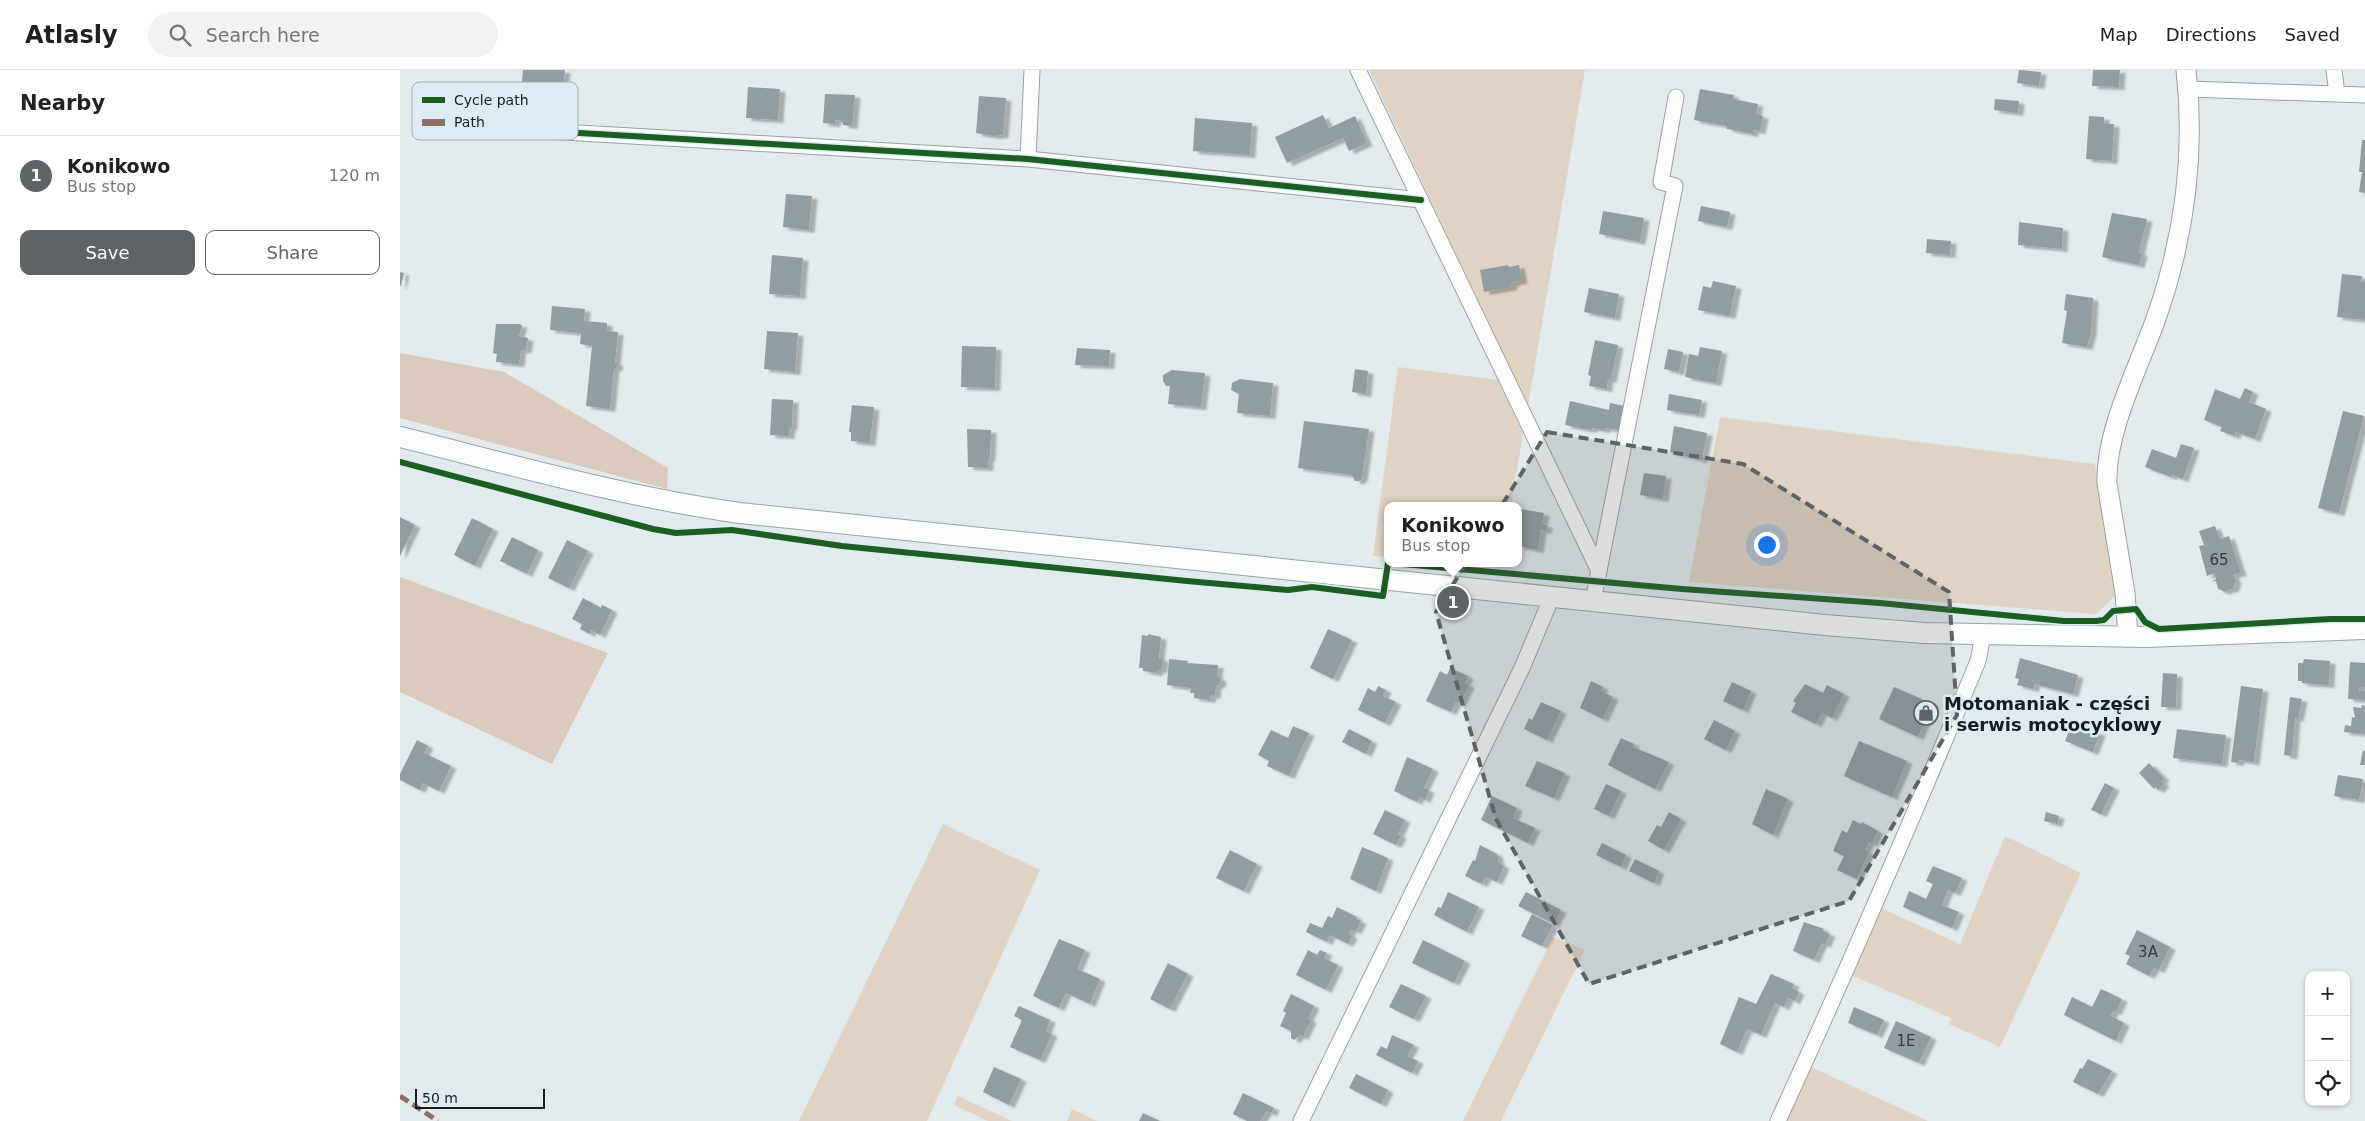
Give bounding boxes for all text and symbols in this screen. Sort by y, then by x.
search box [148,12,498,57]
text: Atlasly [25,21,118,49]
icon: search [166,21,194,49]
text: Search here [206,24,320,46]
text: Map [2100,24,2138,45]
text: Directions [2166,24,2256,45]
text: Saved [2284,24,2340,45]
legend [412,82,578,140]
text: Nearby [20,91,105,115]
text: Cycle path [454,92,529,108]
text: Path [454,114,485,130]
text: Konikowo [67,155,170,177]
text: 1 [30,166,42,185]
text: 120 m [329,166,380,185]
text: Bus stop [67,177,136,196]
button: Save [20,230,195,275]
button: Share [205,230,380,275]
popup [1384,502,1522,567]
text: Konikowo [1401,514,1505,536]
your location [1754,532,1780,558]
text: Bus stop [1401,536,1470,555]
house number: 65 [2209,551,2229,569]
pin: 1 [1437,583,1469,621]
place label: Motomaniak - części i serwis motocyklowy [1944,693,2162,735]
shop icon: Motomaniak - części i serwis motocyklowy [1913,700,1939,726]
house number: 3A [2138,943,2159,961]
map controls [2305,971,2350,1106]
button: + [2305,971,2350,1016]
button: − [2305,1016,2350,1061]
house number: 1E [1896,1032,1916,1050]
button: locate [2305,1061,2350,1106]
scale bar [415,1086,545,1109]
text: 50 m [422,1090,458,1106]

